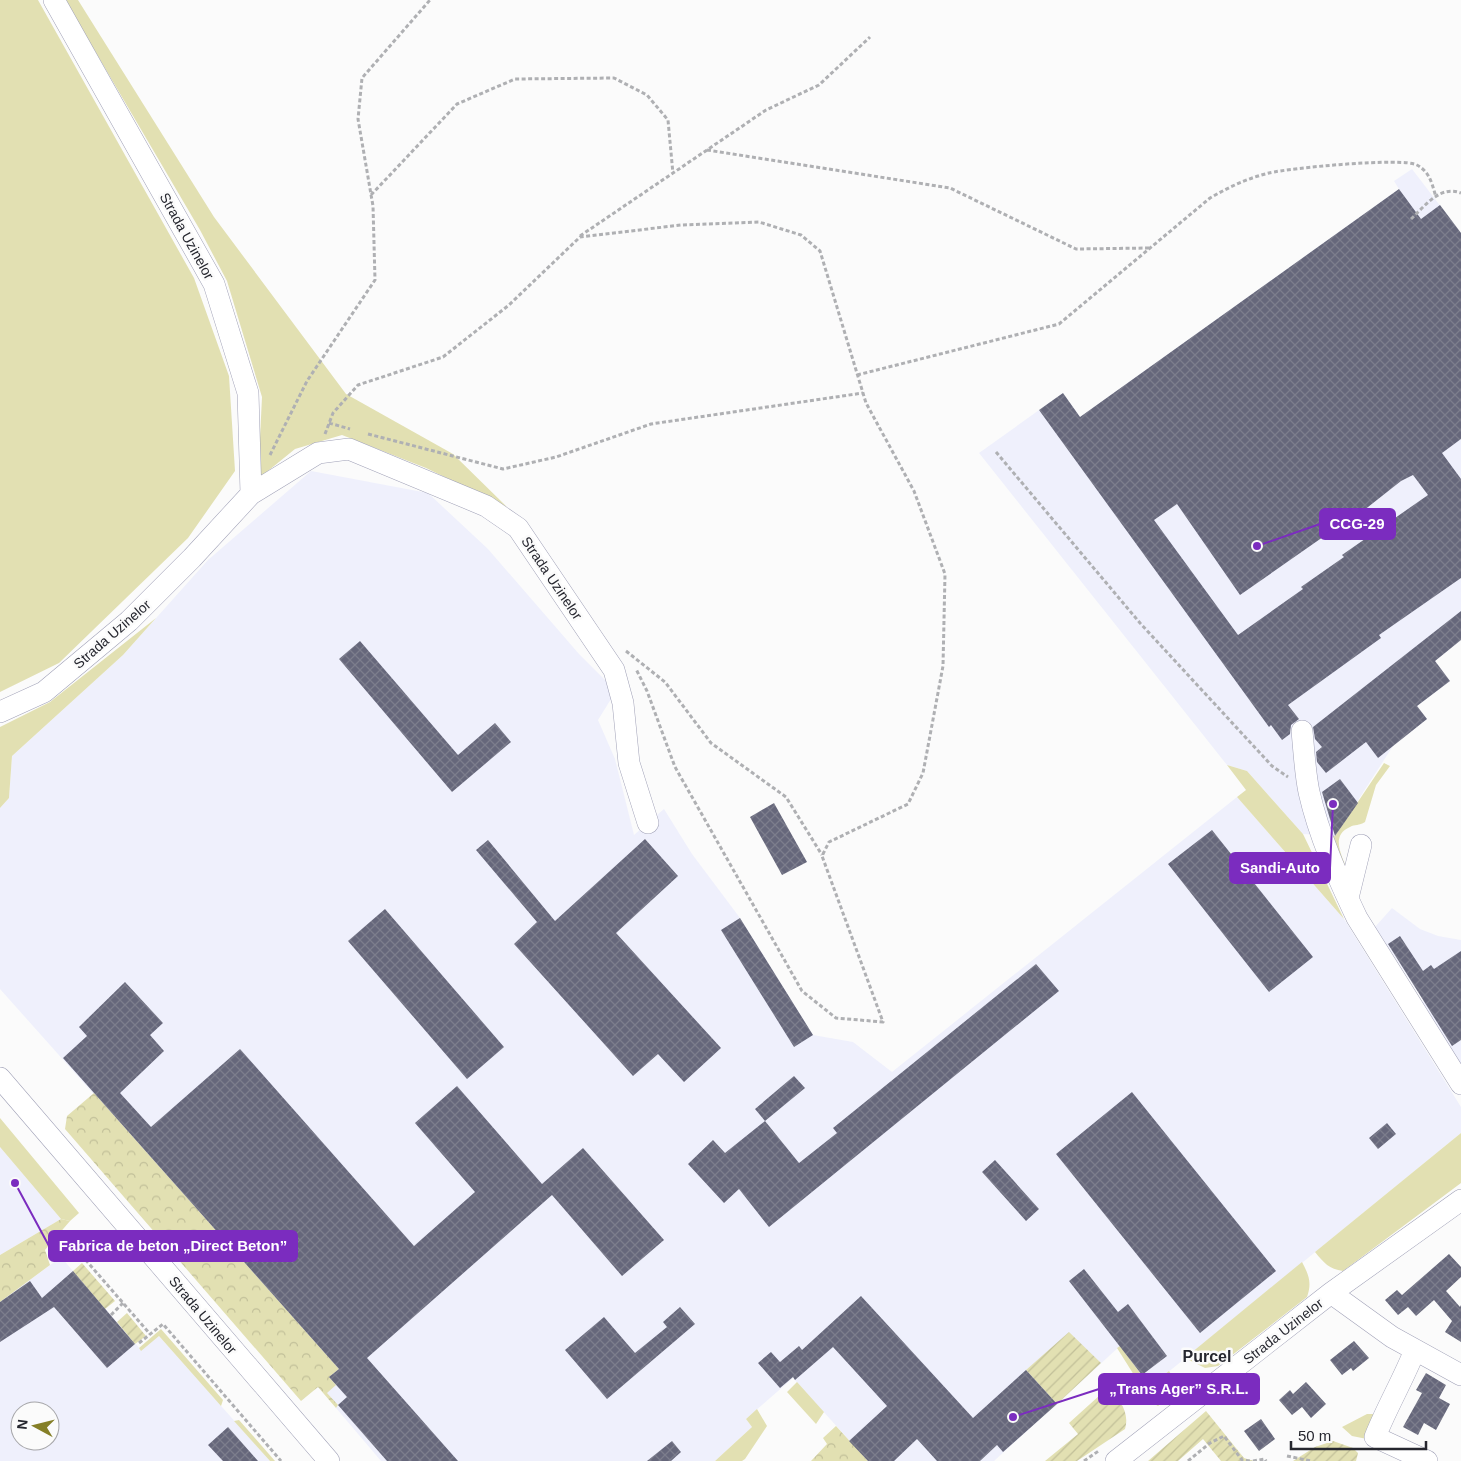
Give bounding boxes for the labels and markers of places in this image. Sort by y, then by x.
callout: CCG-29 [1320,509,1395,539]
callout: Sandi-Auto [1230,853,1330,883]
callout: Fabrica de beton „Direct Beton” [49,1231,297,1261]
callout: „Trans Ager” S.R.L. [1099,1374,1259,1404]

